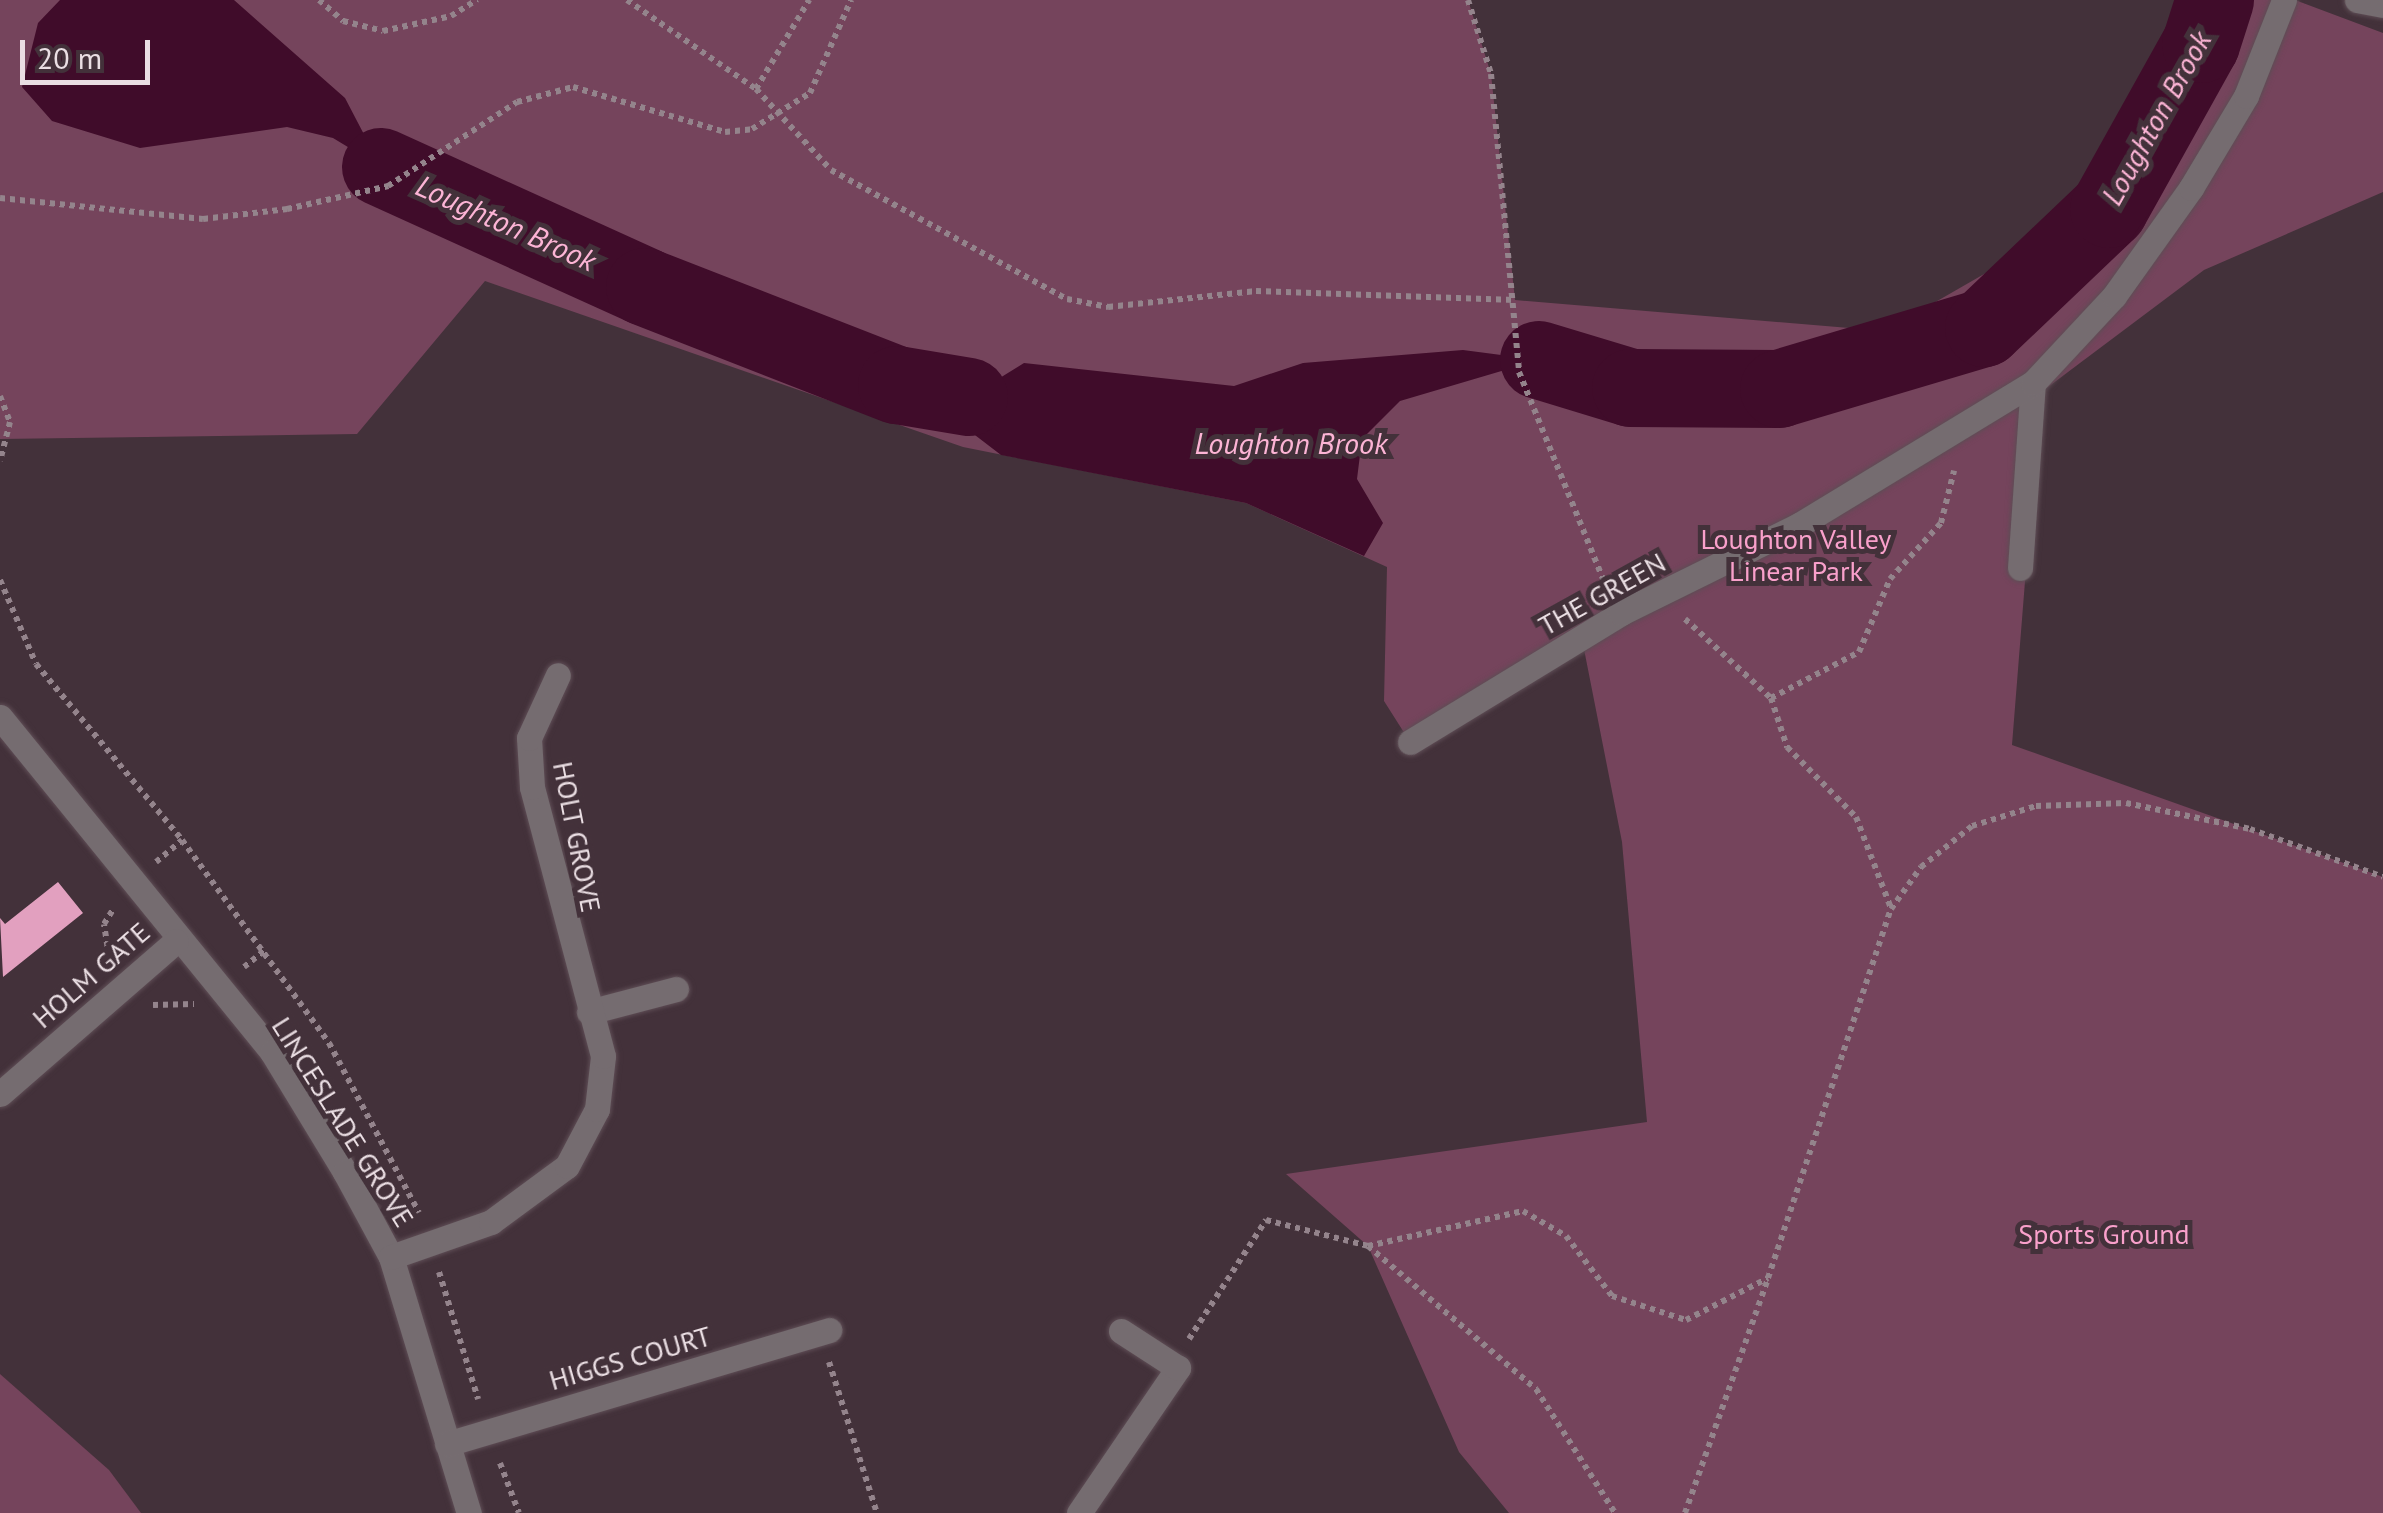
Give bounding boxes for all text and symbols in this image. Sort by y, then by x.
scale bar [25,20,155,82]
water label: Loughton Brook [2094,25,2218,211]
text: 20 m [37,38,102,77]
water label: Loughton Brook [411,167,601,279]
water label: Loughton Brook [1195,425,1387,461]
park label: Loughton Valley Linear Park [1700,522,1892,588]
street label: THE GREEN [1533,545,1671,643]
street label: HOLT GROVE [546,758,608,916]
street label: HOLM GATE [26,915,156,1035]
street label: LINCESLADE GROVE [265,1011,421,1233]
park label: Sports Ground [2018,1217,2190,1251]
street label: HIGGS COURT [545,1319,715,1397]

